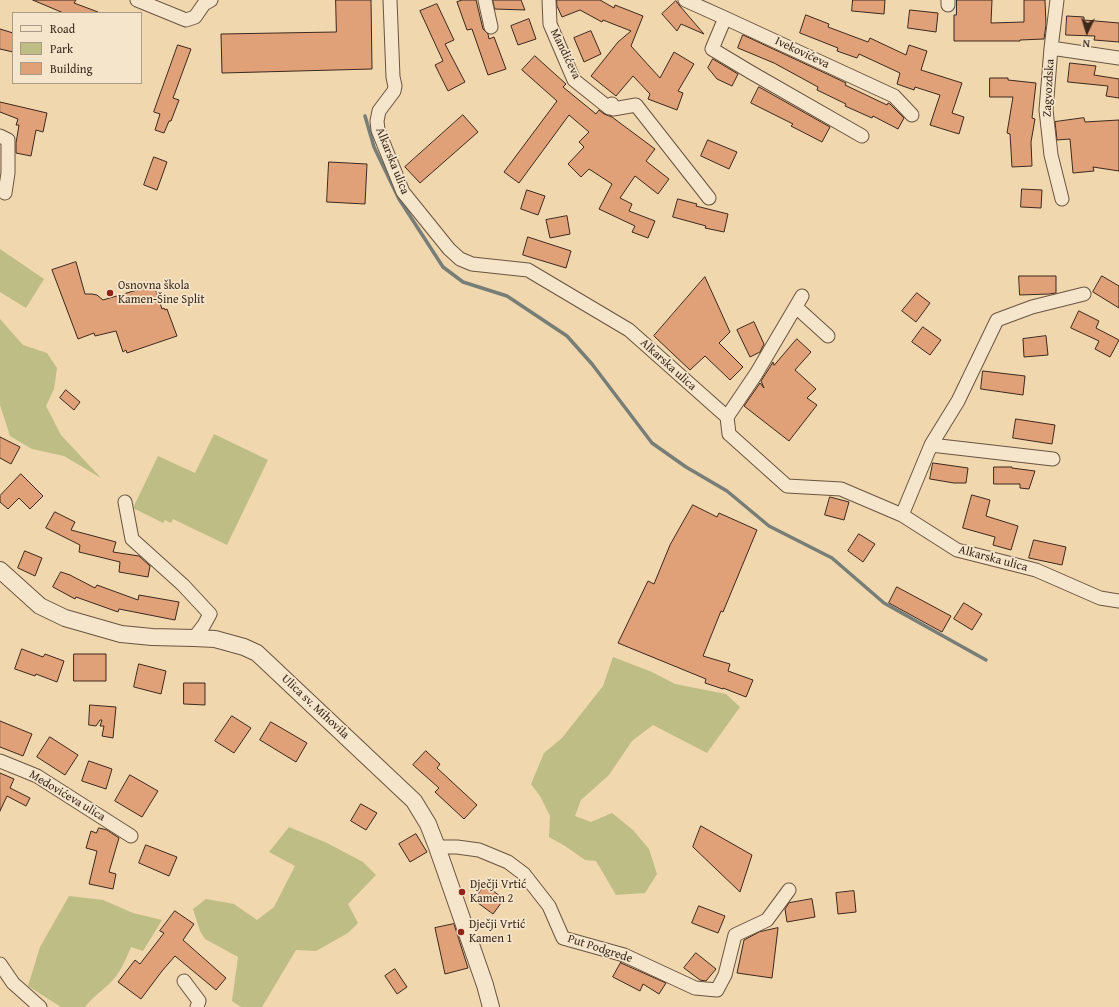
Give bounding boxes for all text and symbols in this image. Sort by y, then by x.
legend [12,12,142,84]
north arrow [1067,12,1107,52]
text: Road [50,20,75,37]
street label: Mandićeva [547,26,583,82]
street label: Ivekovićeva [772,34,832,72]
text: N [1082,36,1090,52]
text: Park [50,40,73,57]
street label: Zagvozdska [1040,59,1058,117]
text: Building [50,60,93,77]
street label: Alkarska ulica [372,126,412,196]
place label: Osnovna škola Kamen-Šine Split [118,279,205,307]
marker: Osnovna škola Kamen-Šine Split [105,288,115,298]
street label: Alkarska ulica [637,336,699,394]
street label: Alkarska ulica [957,543,1029,575]
street label: Ulica sv. Mihovila [278,672,352,742]
street label: Medovićeva ulica [26,768,108,824]
place label: Dječji Vrtić Kamen 2 [470,878,526,906]
marker: Dječji Vrtić Kamen 2 [457,887,467,897]
place label: Dječji Vrtić Kamen 1 [469,918,525,946]
marker: Dječji Vrtić Kamen 1 [456,927,466,937]
street label: Put Podgrede [566,932,634,966]

